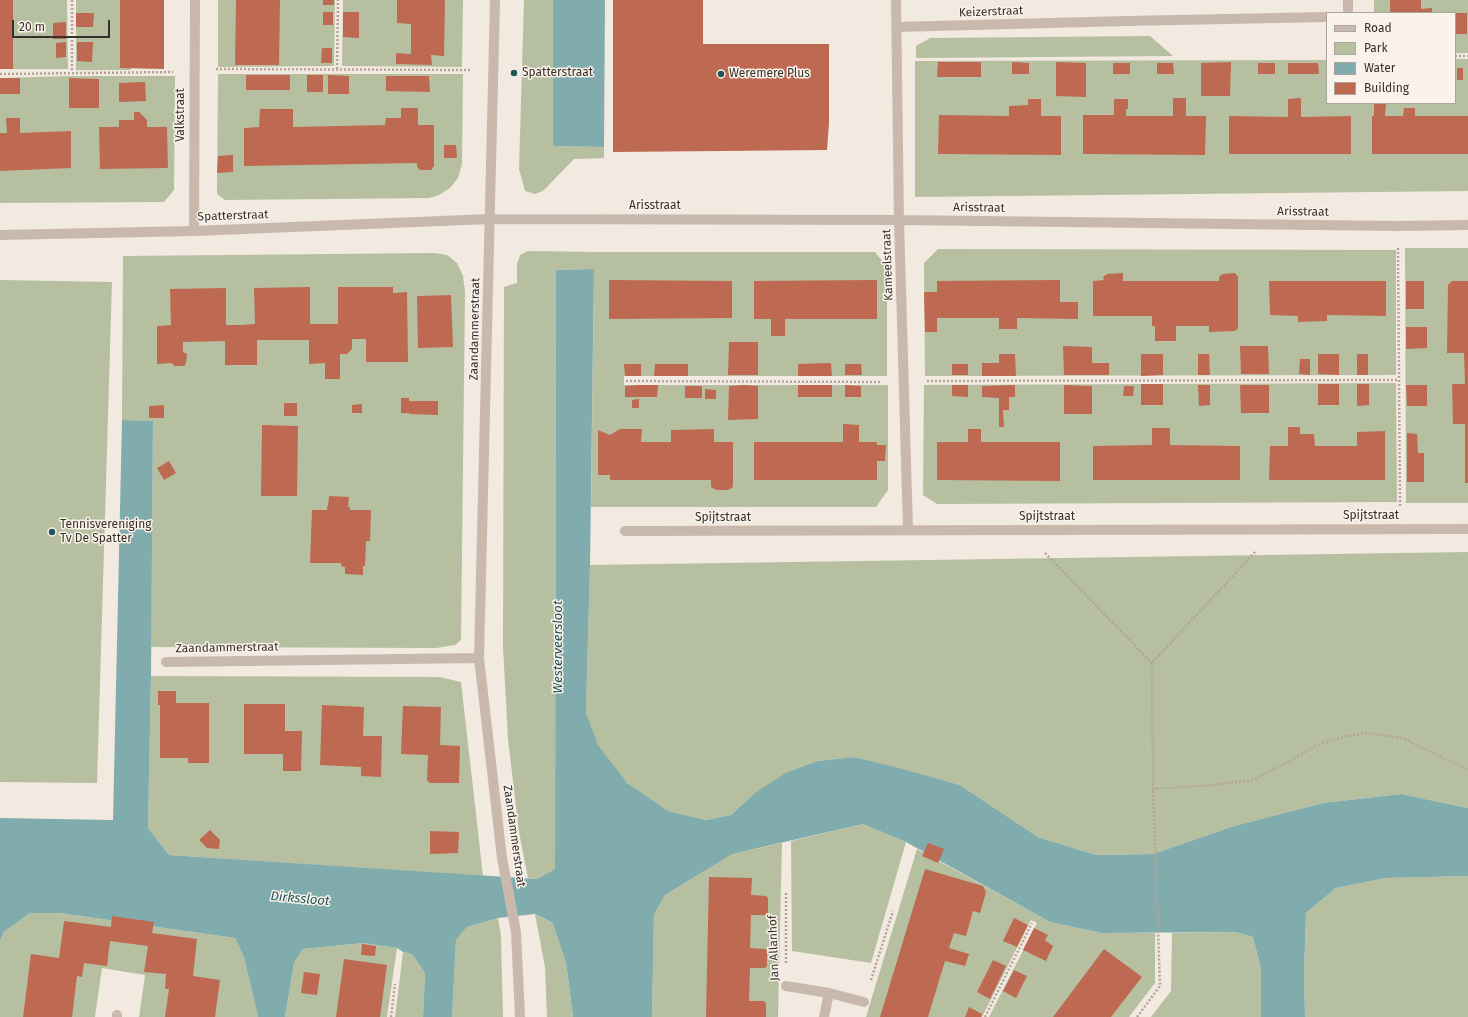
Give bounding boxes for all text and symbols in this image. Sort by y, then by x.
street label: Keizerstraat [959,4,1023,20]
scale bar [14,12,112,38]
legend [1326,12,1456,104]
text: 20 m [19,20,45,34]
text: Road [1364,21,1392,35]
text: Park [1364,41,1388,55]
text: Water [1364,61,1395,75]
place label: Spatterstraat [522,66,593,80]
place label: Weremere Plus [729,67,810,81]
marker: Spatterstraat [509,68,519,78]
marker: Weremere Plus [716,69,726,79]
text: Building [1364,81,1409,95]
street label: Valkstraat [174,88,188,142]
street label: Arisstraat [629,199,681,213]
street label: Arisstraat [953,200,1005,216]
street label: Arisstraat [1277,204,1329,220]
street label: Spatterstraat [197,208,269,224]
street label: Kameelstraat [880,229,896,301]
street label: Zaandammerstraat [467,277,483,381]
street label: Spijtstraat [1343,509,1399,523]
street label: Spijtstraat [1019,510,1075,524]
street label: Spijtstraat [695,511,751,525]
place label: Tennisvereniging Tv De Spatter [60,518,151,546]
marker: Tennisvereniging Tv De Spatter [47,527,57,537]
water label: Westerveersloot [550,601,566,693]
street label: Zaandammerstraat [175,640,279,656]
street label: Zaandammerstraat [500,784,528,888]
water label: Dirkssloot [270,889,330,909]
street label: Jan Allanhof [766,915,782,981]

